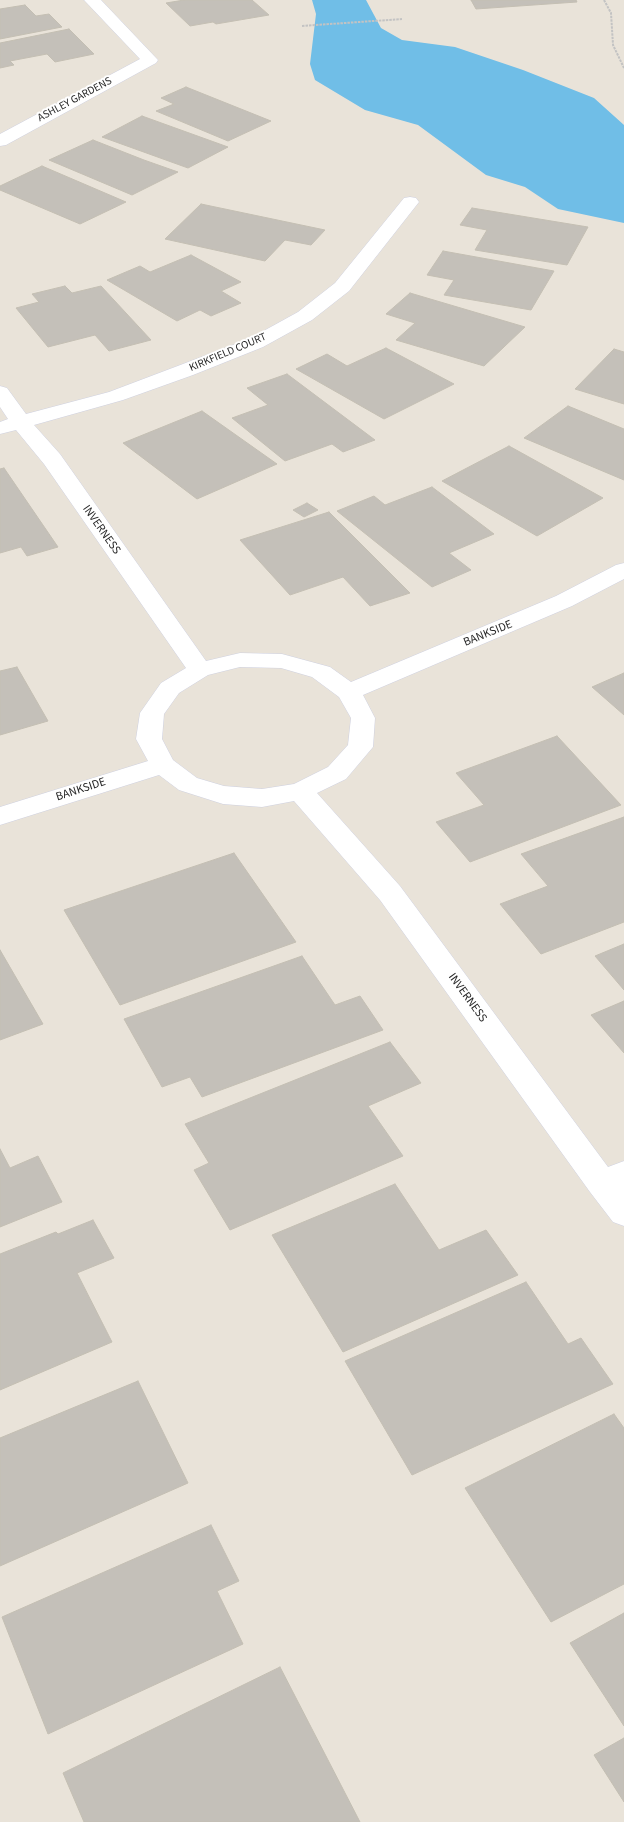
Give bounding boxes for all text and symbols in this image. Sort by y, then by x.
street label: ASHLEY GARDENS [36,75,114,125]
street label: KIRKFIELD COURT [187,331,269,375]
street label: INVERNESS [79,503,123,557]
street label: BANKSIDE [461,618,515,650]
street label: BANKSIDE [54,775,108,805]
street label: INVERNESS [444,971,490,1025]

